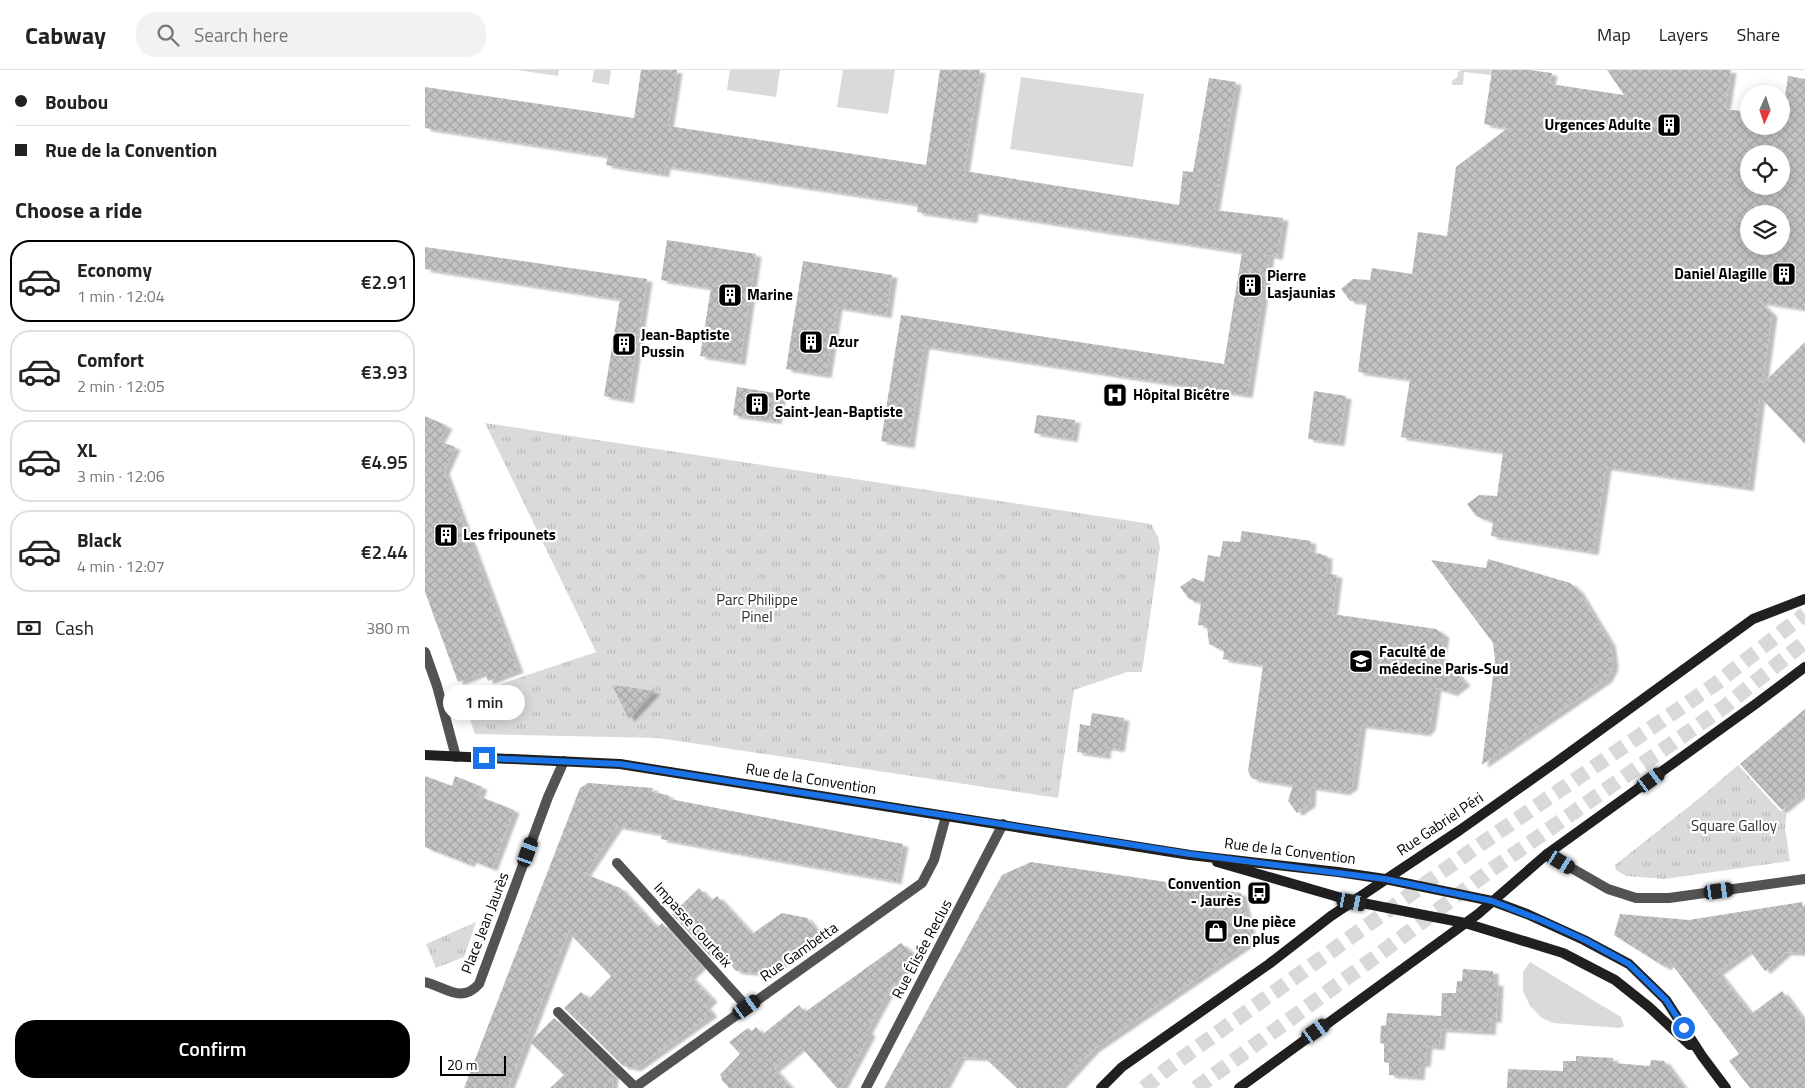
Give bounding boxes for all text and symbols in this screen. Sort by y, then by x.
search box [136,12,486,57]
text: Cabway [25,17,106,53]
text: Search here [194,20,288,49]
icon: search [154,21,182,49]
text: Map [1597,21,1631,48]
text: Layers [1659,21,1708,48]
text: Share [1736,21,1780,48]
north arrow [1740,85,1790,135]
map controls [1740,85,1790,255]
text: Boubou [45,87,108,116]
building icon: Urgences Adulte [1656,112,1682,138]
place label: Urgences Adulte [1544,113,1651,136]
text: Rue de la Convention [45,135,217,164]
button: locate [1740,145,1790,195]
text: Choose a ride [15,193,142,227]
button: layers [1740,205,1790,255]
text: Economy [77,255,152,284]
icon: car [17,259,62,304]
building icon: Daniel Alagille [1771,261,1797,287]
place label: Daniel Alagille [1674,262,1767,285]
place label: Pierre Lasjaunias [1267,264,1336,304]
text: €2.91 [361,267,408,296]
building icon: Pierre Lasjaunias [1237,272,1263,298]
building icon: Marine [717,282,743,308]
place label: Marine [747,283,793,306]
text: 1 min · 12:04 [77,284,165,308]
place label: Jean-Baptiste Pussin [641,323,730,363]
building icon: Azur [798,329,824,355]
place label: Azur [829,330,859,353]
building icon: Jean-Baptiste Pussin [611,331,637,357]
text: Comfort [77,345,144,374]
icon: car [17,349,62,394]
text: €3.93 [361,357,408,386]
text: 2 min · 12:05 [77,374,165,398]
hospital icon: Hôpital Bicêtre [1102,382,1128,408]
place label: Porte Saint-Jean-Baptiste [775,383,903,423]
place label: Hôpital Bicêtre [1133,383,1230,406]
building icon: Porte Saint-Jean-Baptiste [744,391,770,417]
text: XL [77,435,97,464]
icon: car [17,439,62,484]
text: €4.95 [361,447,408,476]
text: 3 min · 12:06 [77,464,165,488]
building icon: Les fripounets [433,522,459,548]
place label: Les fripounets [463,523,556,546]
text: Black [77,525,122,554]
icon: car [17,529,62,574]
text: €2.44 [361,537,408,566]
text: 4 min · 12:07 [77,554,165,578]
park label: Parc Philippe Pinel [716,588,798,628]
text: Cash [55,613,94,642]
icon: cash [15,614,43,642]
text: 380 m [366,616,410,640]
place label: Faculté de médecine Paris-Sud [1379,640,1508,680]
school or university icon: Faculté de médecine Paris-Sud [1348,648,1374,674]
callout: 1 min [443,686,525,720]
text: 1 min [465,690,503,714]
route end [473,747,495,769]
street label: Rue de la Convention [744,757,878,800]
car [1634,765,1667,795]
street label: Rue Gabriel Péri [1392,786,1488,861]
park label: Square Galloy [1691,814,1777,837]
street label: Rue de la Convention [1223,831,1357,870]
car [515,835,540,869]
car [1544,848,1577,876]
street label: Place Jean Jaurès [455,869,515,977]
place label: Convention - Jaurès [1168,872,1241,912]
street label: Impasse Courteix [649,877,738,973]
bus stop icon: Convention - Jaurès [1246,880,1272,906]
car [1703,881,1734,901]
car [1335,892,1368,912]
street label: Rue Élisée Reclus [886,895,958,1003]
place label: Une pièce en plus [1233,910,1296,950]
street label: Rue Gambetta [755,916,843,987]
shop icon: Une pièce en plus [1203,918,1229,944]
car [730,992,763,1022]
car [1299,1016,1332,1046]
route start [1673,1017,1695,1039]
button: Confirm [15,1020,410,1078]
scale bar [440,1053,506,1076]
text: 20 m [447,1054,477,1075]

